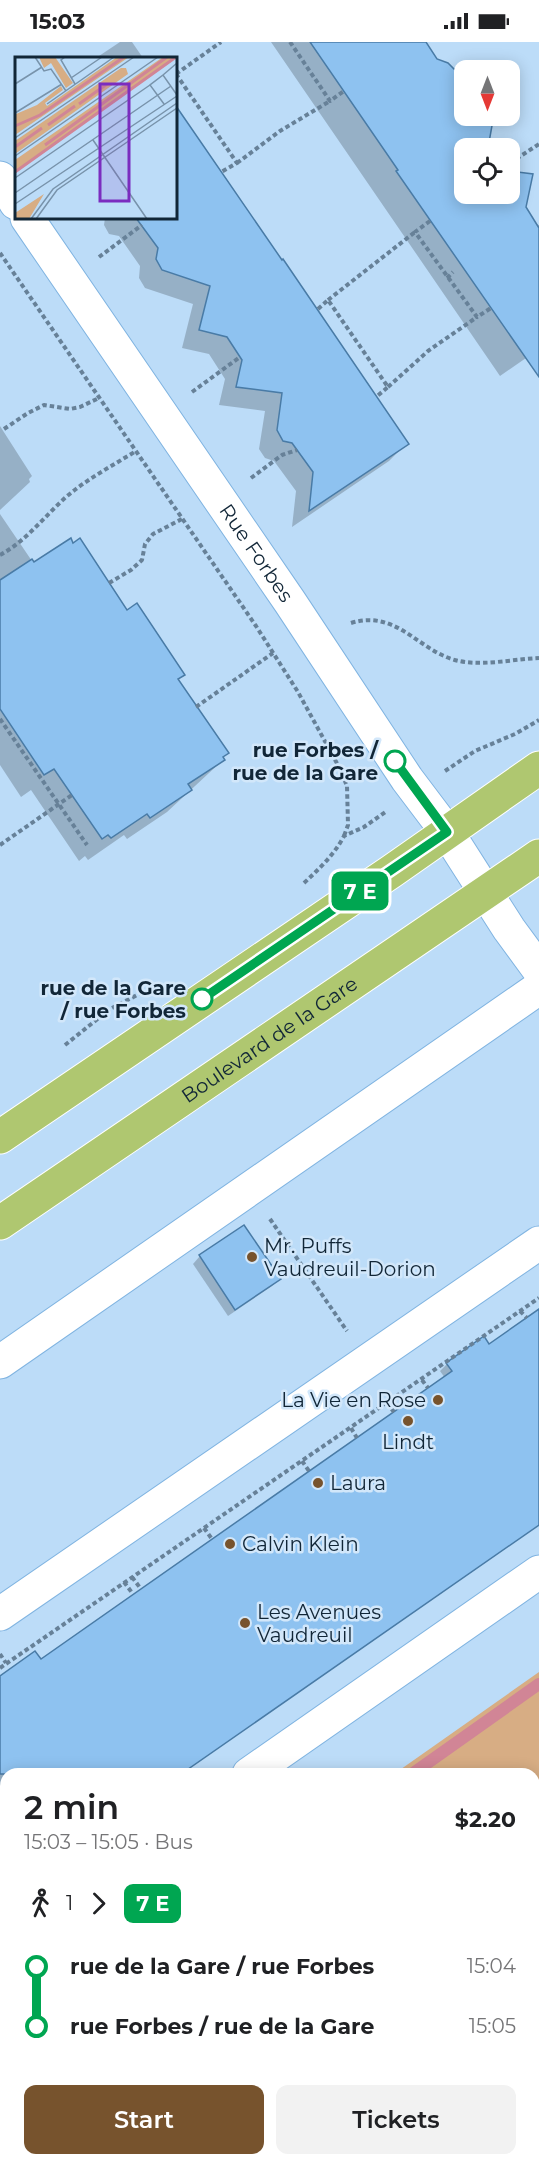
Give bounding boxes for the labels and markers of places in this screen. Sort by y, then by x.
place label: rue Forbes / rue de la Gare [232,738,379,785]
marker: rue Forbes / rue de la Gare [384,750,406,772]
place label: rue de la Gare / rue Forbes [40,976,186,1023]
marker: rue de la Gare / rue Forbes [191,988,213,1010]
place label: Mr. Puffs Vaudreuil-Dorion [264,1234,436,1281]
marker: Mr. Puffs Vaudreuil-Dorion [245,1250,259,1264]
place label: La Vie en Rose [281,1388,426,1412]
marker: La Vie en Rose [431,1393,445,1407]
marker: Lindt [401,1414,415,1428]
place label: Lindt [382,1430,434,1454]
place label: Laura [330,1471,386,1495]
marker: Laura [311,1476,325,1490]
place label: Calvin Klein [242,1532,359,1556]
marker: Calvin Klein [223,1537,237,1551]
place label: Les Avenues Vaudreuil [257,1600,381,1647]
marker: Les Avenues Vaudreuil [238,1616,252,1630]

